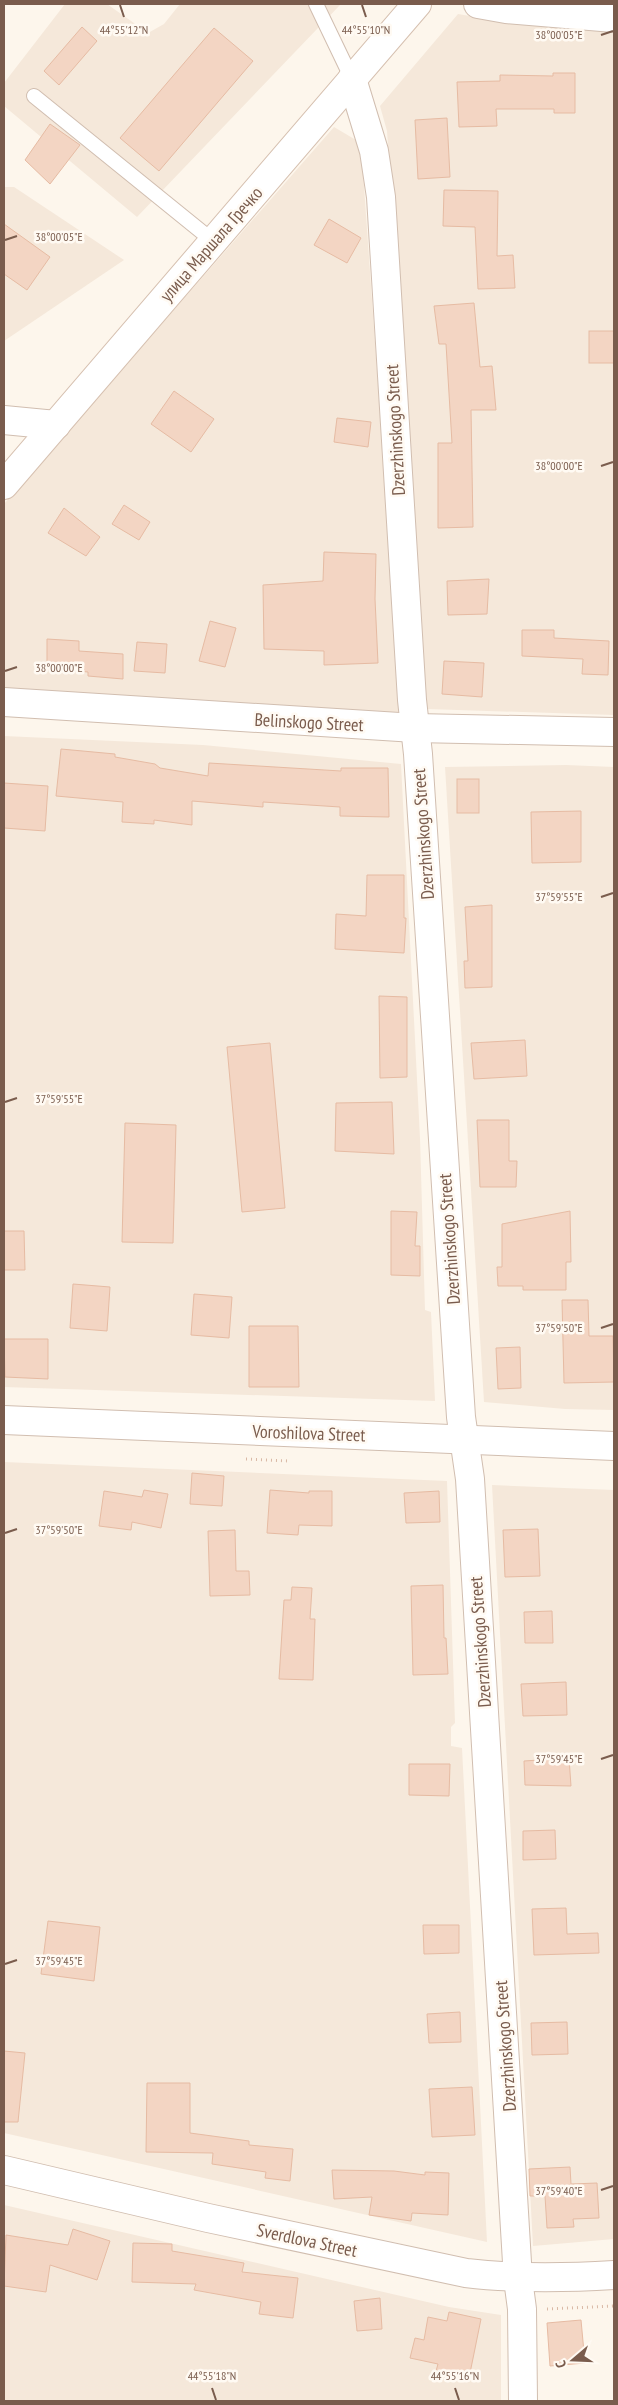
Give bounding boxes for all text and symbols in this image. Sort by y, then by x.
text: 44°55'12"N [100,22,148,37]
text: 44°55'10"N [342,22,390,37]
text: 38°00'05"E [535,27,583,42]
street label: улица Маршала Гречко [155,181,267,306]
text: 38°00'05"E [35,229,83,244]
street label: Dzerzhinskogo Street [380,364,410,496]
text: 38°00'00"E [535,458,583,473]
text: 38°00'00"E [35,660,83,675]
street label: Belinskogo Street [254,708,364,736]
street label: Dzerzhinskogo Street [407,768,439,900]
text: 37°59'55"E [535,889,583,904]
text: 37°59'55"E [35,1091,83,1106]
street label: Dzerzhinskogo Street [433,1173,465,1305]
text: 37°59'50"E [535,1320,583,1335]
street label: Voroshilova Street [251,1420,366,1446]
text: 37°59'50"E [35,1522,83,1537]
street label: Dzerzhinskogo Street [464,1576,496,1708]
text: 37°59'45"E [535,1751,583,1766]
text: 37°59'45"E [35,1953,83,1968]
street label: Dzerzhinskogo Street [489,1980,521,2112]
text: 37°59'40"E [535,2183,583,2198]
street label: Sverdlova Street [255,2218,359,2262]
north arrow [548,2335,598,2385]
text: С [551,2358,570,2370]
text: 44°55'18"N [188,2368,236,2383]
text: 44°55'16"N [431,2368,479,2383]

